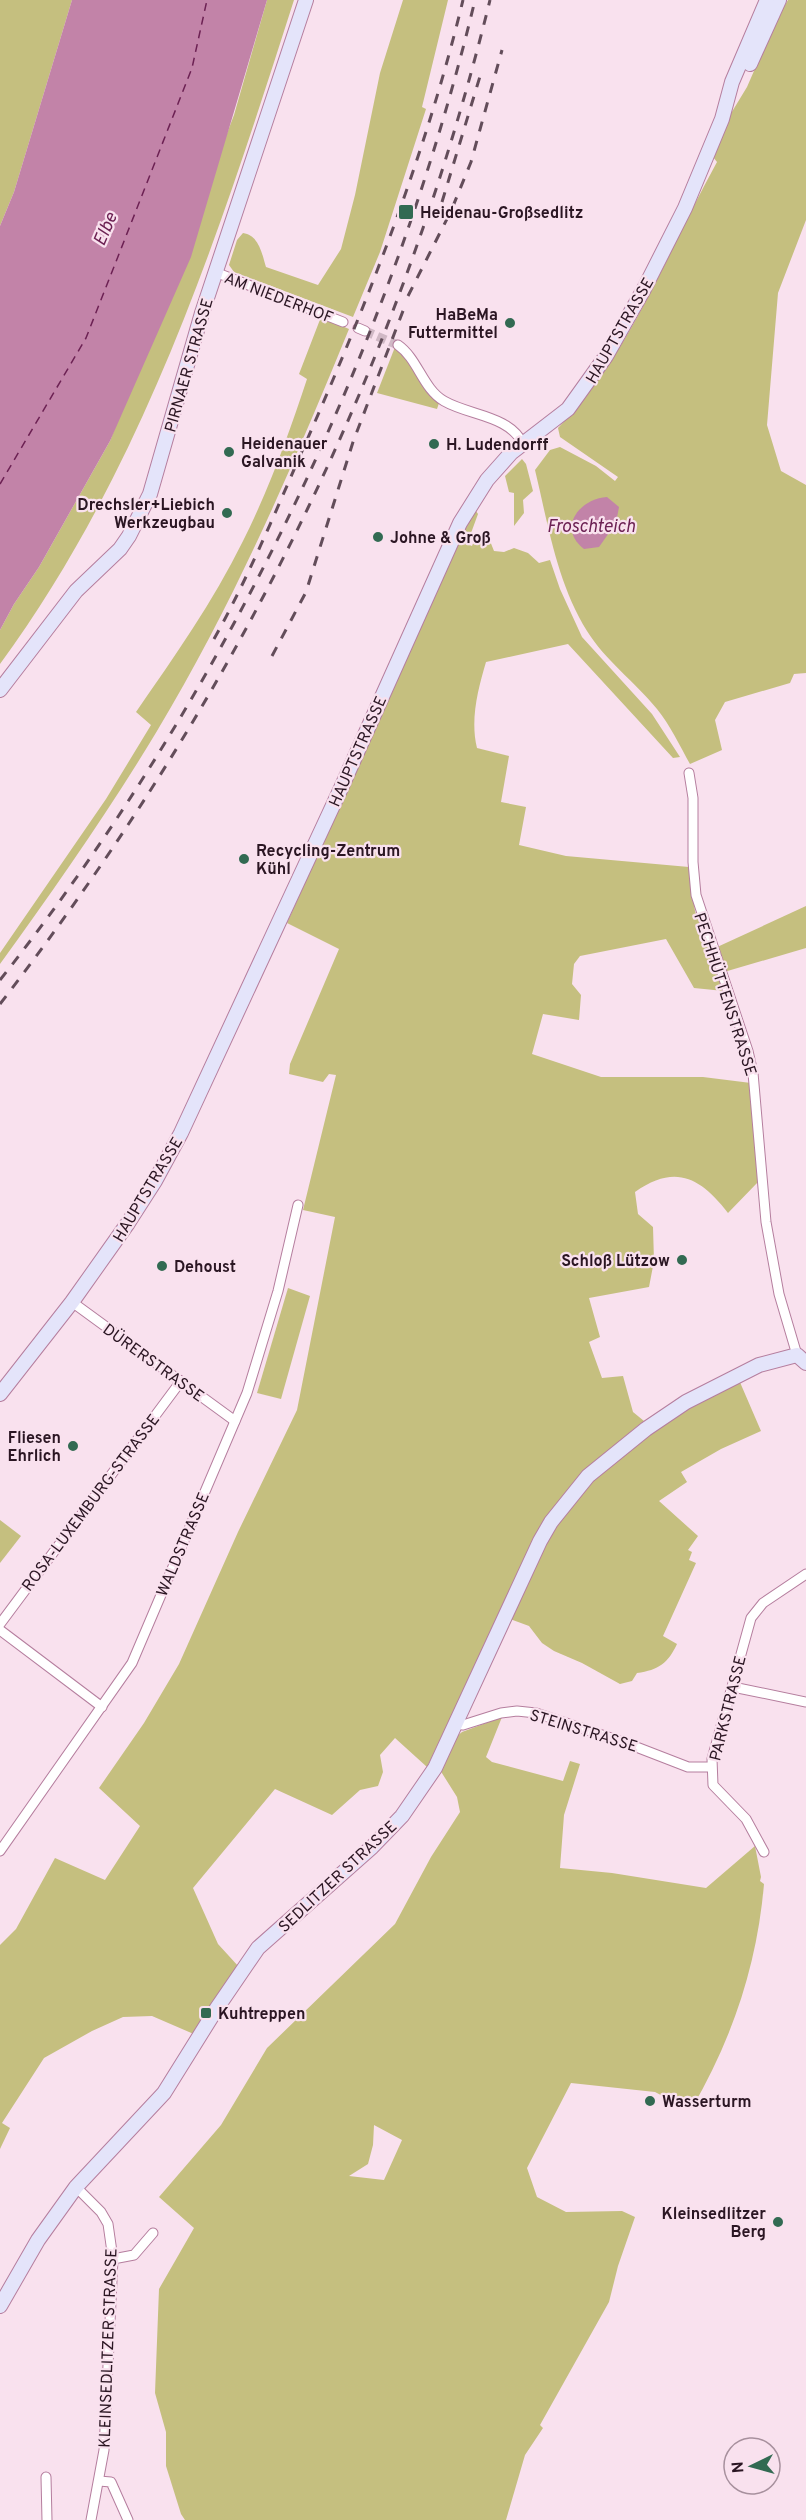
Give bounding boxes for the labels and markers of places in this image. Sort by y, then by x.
marker: Heidenau-Großsedlitz [397,203,415,221]
place label: Heidenau-Großsedlitz [420,204,583,224]
place label: HaBeMa Futtermittel [408,306,498,344]
marker: HaBeMa Futtermittel [503,316,517,330]
place label: Heidenauer Galvanik [241,435,328,473]
place label: H. Ludendorff [446,436,548,456]
marker: H. Ludendorff [427,437,441,451]
marker: Heidenauer Galvanik [222,445,236,459]
place label: Drechsler+Liebich Werkzeugbau [77,496,215,534]
marker: Drechsler+Liebich Werkzeugbau [220,506,234,520]
place label: Johne & Groß [390,529,491,549]
marker: Johne & Groß [371,530,385,544]
place label: Recycling-Zentrum Kühl [256,842,400,880]
marker: Recycling-Zentrum Kühl [237,852,251,866]
place label: Schloß Lützow [561,1252,670,1272]
marker: Schloß Lützow [675,1253,689,1267]
place label: Dehoust [174,1258,236,1278]
marker: Dehoust [155,1259,169,1273]
place label: Fliesen Ehrlich [8,1429,61,1467]
marker: Fliesen Ehrlich [66,1439,80,1453]
place label: Kuhtreppen [218,2005,305,2025]
marker: Kuhtreppen [199,2006,213,2020]
place label: Wasserturm [662,2093,752,2113]
marker: Wasserturm [643,2094,657,2108]
place label: Kleinsedlitzer Berg [661,2205,766,2243]
marker: Kleinsedlitzer Berg [771,2215,785,2229]

